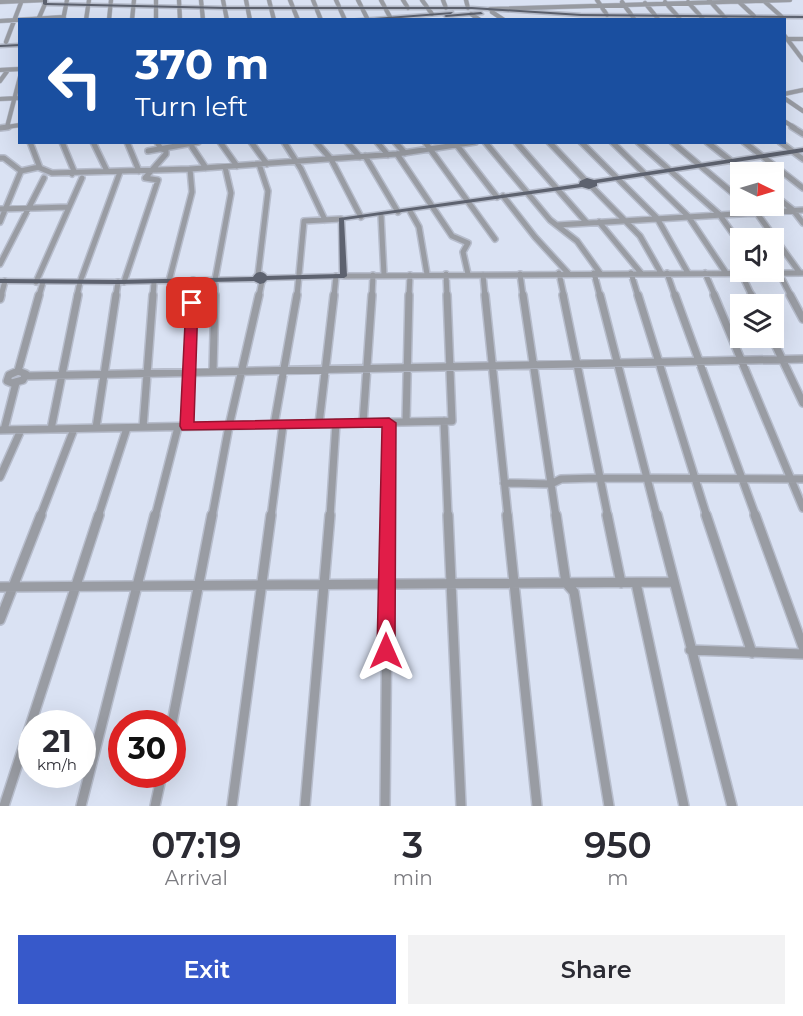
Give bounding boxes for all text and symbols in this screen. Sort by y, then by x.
text: 370 m [135,38,269,90]
icon: left [36,42,114,120]
text: Turn left [135,90,248,123]
north arrow [730,162,784,216]
map controls [730,162,784,348]
button: sound [730,228,784,282]
pin [166,277,217,328]
icon: arrive [175,286,208,319]
button: layers [730,294,784,348]
position arrow [354,619,418,683]
speed limit sign: 30 [108,710,186,788]
text: 21 [42,723,72,760]
text: km/h [37,755,77,774]
text: 07:19 [151,823,241,867]
text: 3 [402,823,423,867]
text: 950 [584,823,652,867]
text: Arrival [165,866,228,890]
text: min [393,866,433,890]
text: m [607,866,629,890]
button: Exit [18,935,396,1004]
button: Share [408,935,785,1004]

